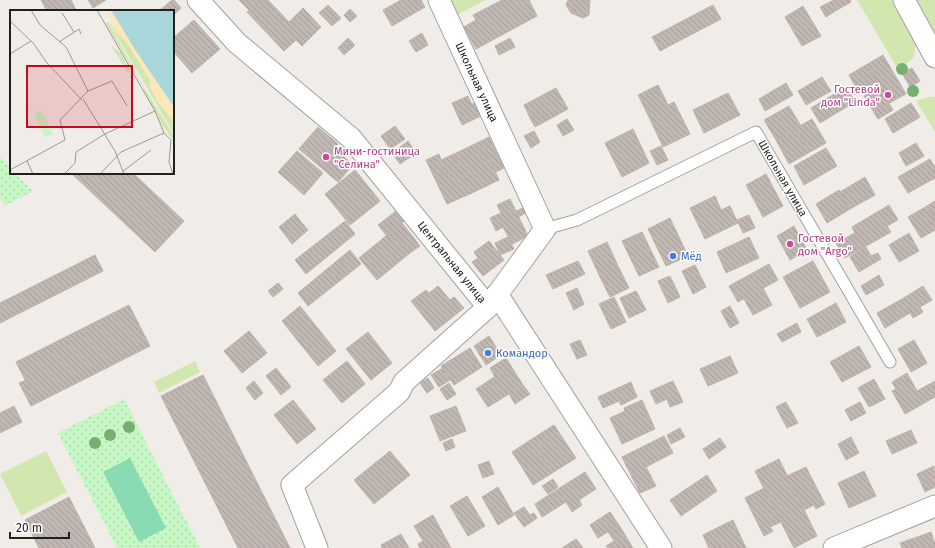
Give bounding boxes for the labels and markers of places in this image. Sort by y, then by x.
place label: Гостевой дом "Linda" [821,83,880,109]
marker: Гостевой дом "Linda" [883,90,893,100]
place label: Мини-гостиница "Селина" [334,145,420,171]
marker: Мини-гостиница "Селина" [321,152,331,162]
place label: Гостевой дом "Argo" [798,232,852,258]
marker: Гостевой дом "Argo" [785,239,795,249]
place label: Мёд [681,250,702,263]
marker: Мёд [668,251,678,261]
place label: Командор [496,347,548,360]
marker: Командор [483,348,493,358]

